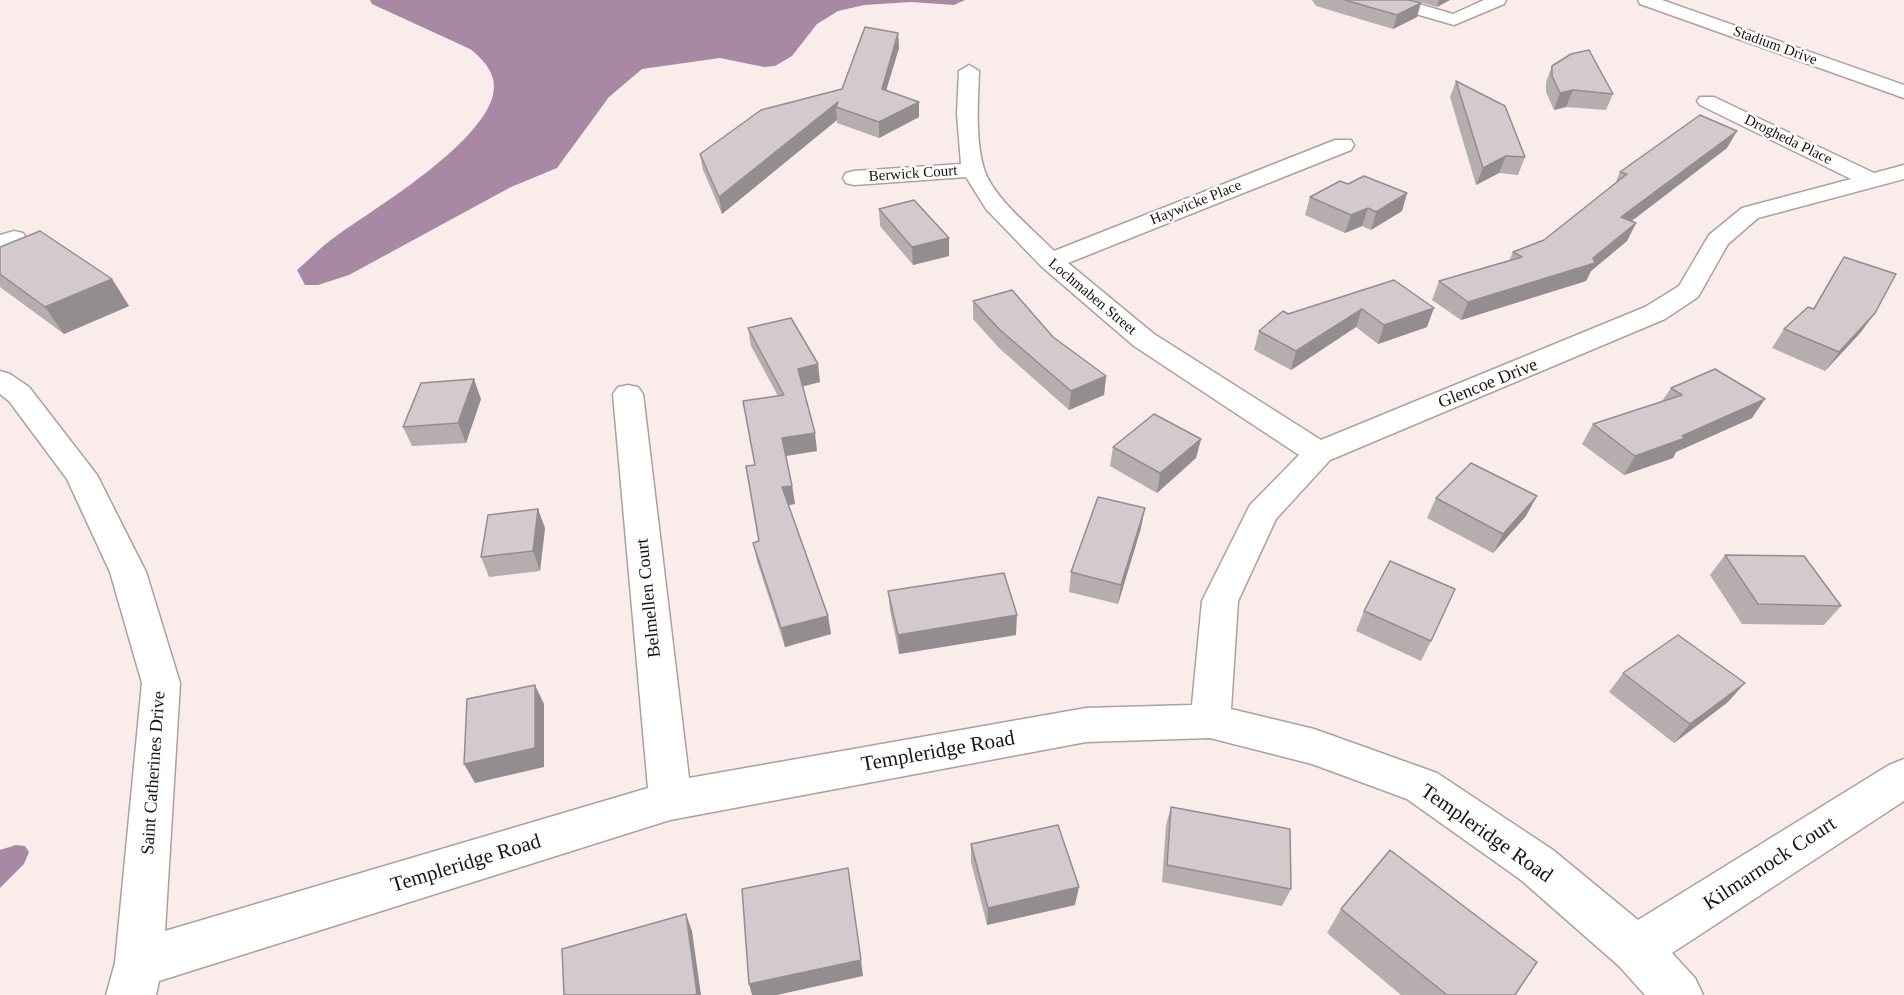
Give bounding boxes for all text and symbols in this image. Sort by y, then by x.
street label: Stadium Drive [1731,23,1819,69]
street label: Drogheda Place [1741,111,1835,169]
street label: Berwick Court [868,162,958,186]
street label: Haywicke Place [1148,176,1244,230]
street label: Lochmaben Street [1044,255,1140,339]
street label: Glencoe Drive [1435,354,1541,414]
street label: Belmellen Court [632,537,666,659]
street label: Saint Catherines Drive [138,690,170,856]
street label: Templeridge Road [859,726,1017,778]
street label: Templeridge Road [1415,779,1557,889]
street label: Kilmarnock Court [1699,812,1841,916]
street label: Templeridge Road [388,829,544,899]

